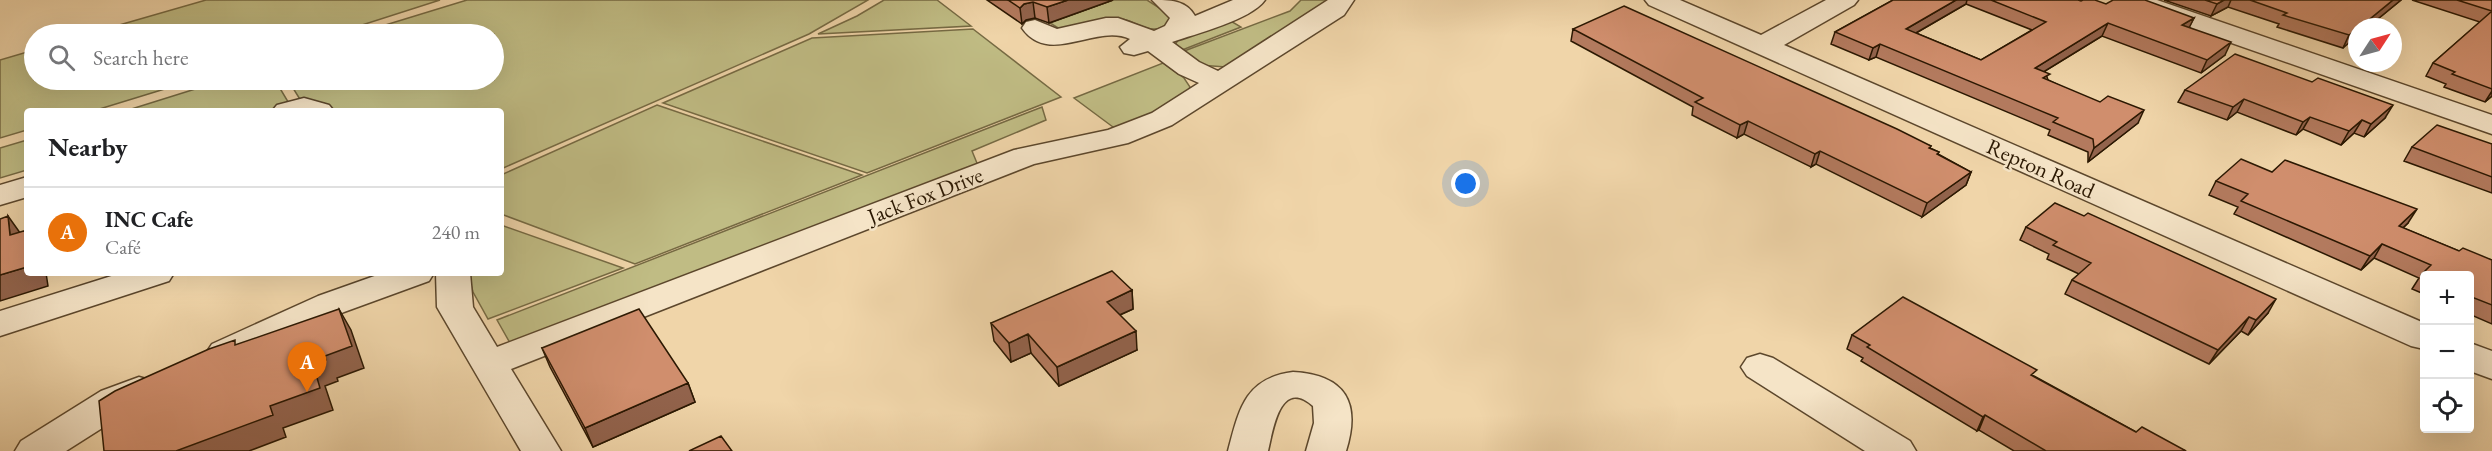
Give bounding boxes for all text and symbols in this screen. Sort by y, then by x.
north arrow [2348,18,2402,72]
search box [24,24,504,90]
icon: search [45,41,78,74]
text: Search here [93,43,188,72]
text: Nearby [48,130,128,164]
street label: Repton Road [1982,132,2100,206]
street label: Jack Fox Drive [861,160,987,231]
your location [1451,169,1480,198]
text: INC Cafe [105,205,193,234]
text: A [60,219,75,245]
text: 240 m [432,219,480,245]
text: Café [105,234,141,260]
map controls [2420,271,2474,433]
button: + [2420,271,2474,325]
button: − [2420,325,2474,379]
pin: A [288,342,326,392]
button: locate [2420,379,2474,433]

